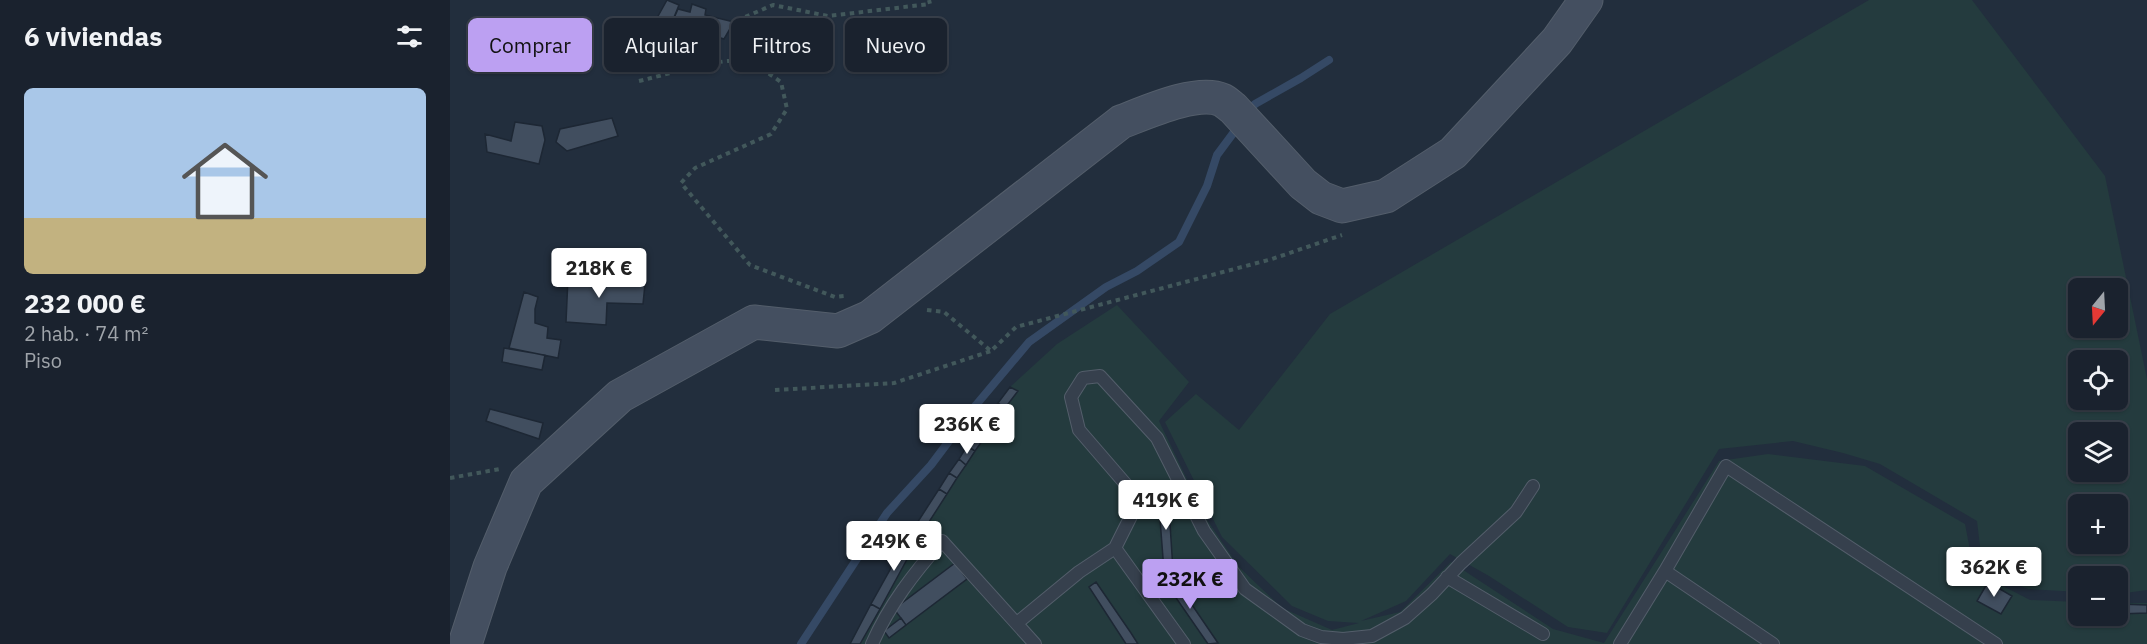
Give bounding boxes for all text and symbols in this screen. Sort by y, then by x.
chip: Comprar [468,18,592,72]
chip: Alquilar [604,18,719,72]
chip: Filtros [731,18,833,72]
chip: Nuevo [845,18,947,72]
text: 6 viviendas [24,19,162,53]
icon: filters [393,20,426,53]
icon: home [171,127,279,235]
pin: 218K € [550,248,648,299]
text: 218K € [565,254,633,281]
north arrow [2068,278,2128,338]
map controls [2068,278,2128,626]
text: 232 000 € [24,286,146,320]
text: 2 hab. · 74 m² [24,320,148,347]
text: Piso [24,347,62,374]
button: locate [2068,350,2128,410]
pin: 236K € [918,404,1016,455]
text: 236K € [933,410,1001,437]
button: layers [2068,422,2128,482]
pin: 419K € [1117,480,1215,531]
text: 419K € [1132,486,1200,513]
button: + [2068,494,2128,554]
pin: 249K € [845,521,943,572]
text: 249K € [860,527,928,554]
pin: 362K € [1945,547,2043,598]
text: 362K € [1960,553,2028,580]
pin: 232K € [1141,559,1239,610]
text: 232K € [1156,565,1224,592]
button: − [2068,566,2128,626]

